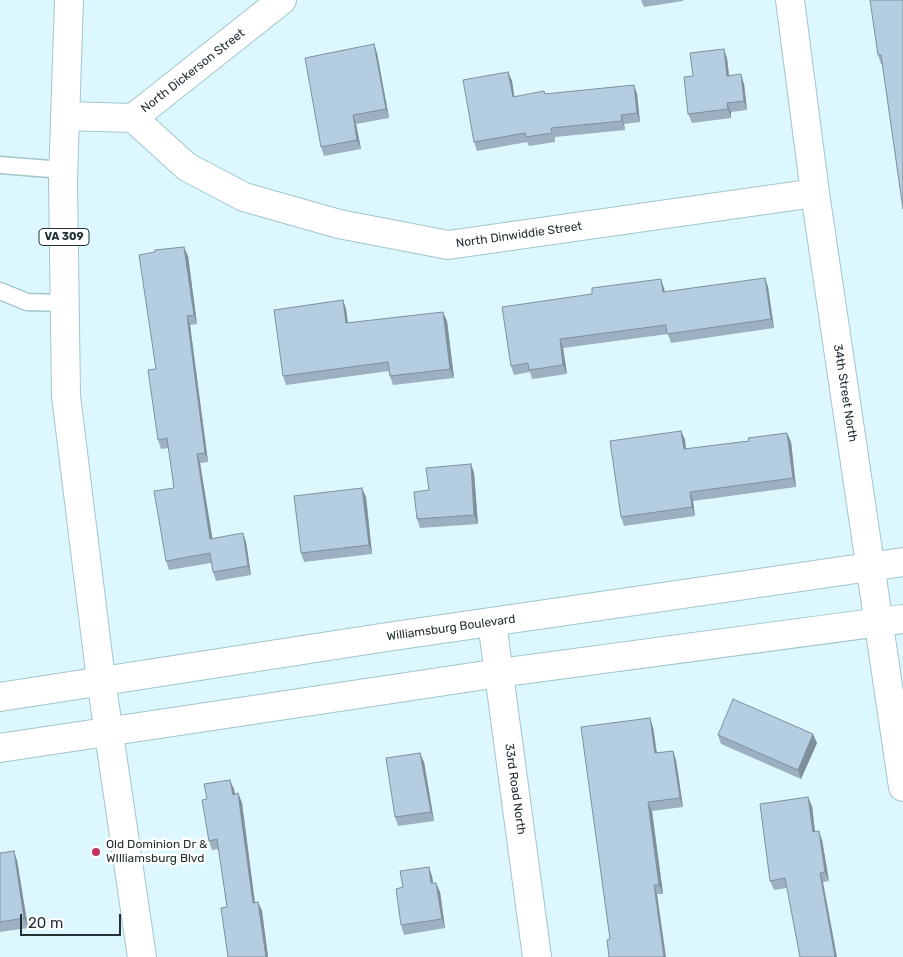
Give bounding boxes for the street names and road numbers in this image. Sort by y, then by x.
street label: North Dickerson Street [138,26,248,116]
street label: North Dinwiddie Street [455,219,583,251]
road number: VA 309 [39,228,89,246]
street label: 34th Street North [830,343,860,443]
street label: Williamsburg Boulevard [386,612,516,644]
street label: 33rd Road North [501,742,529,836]

